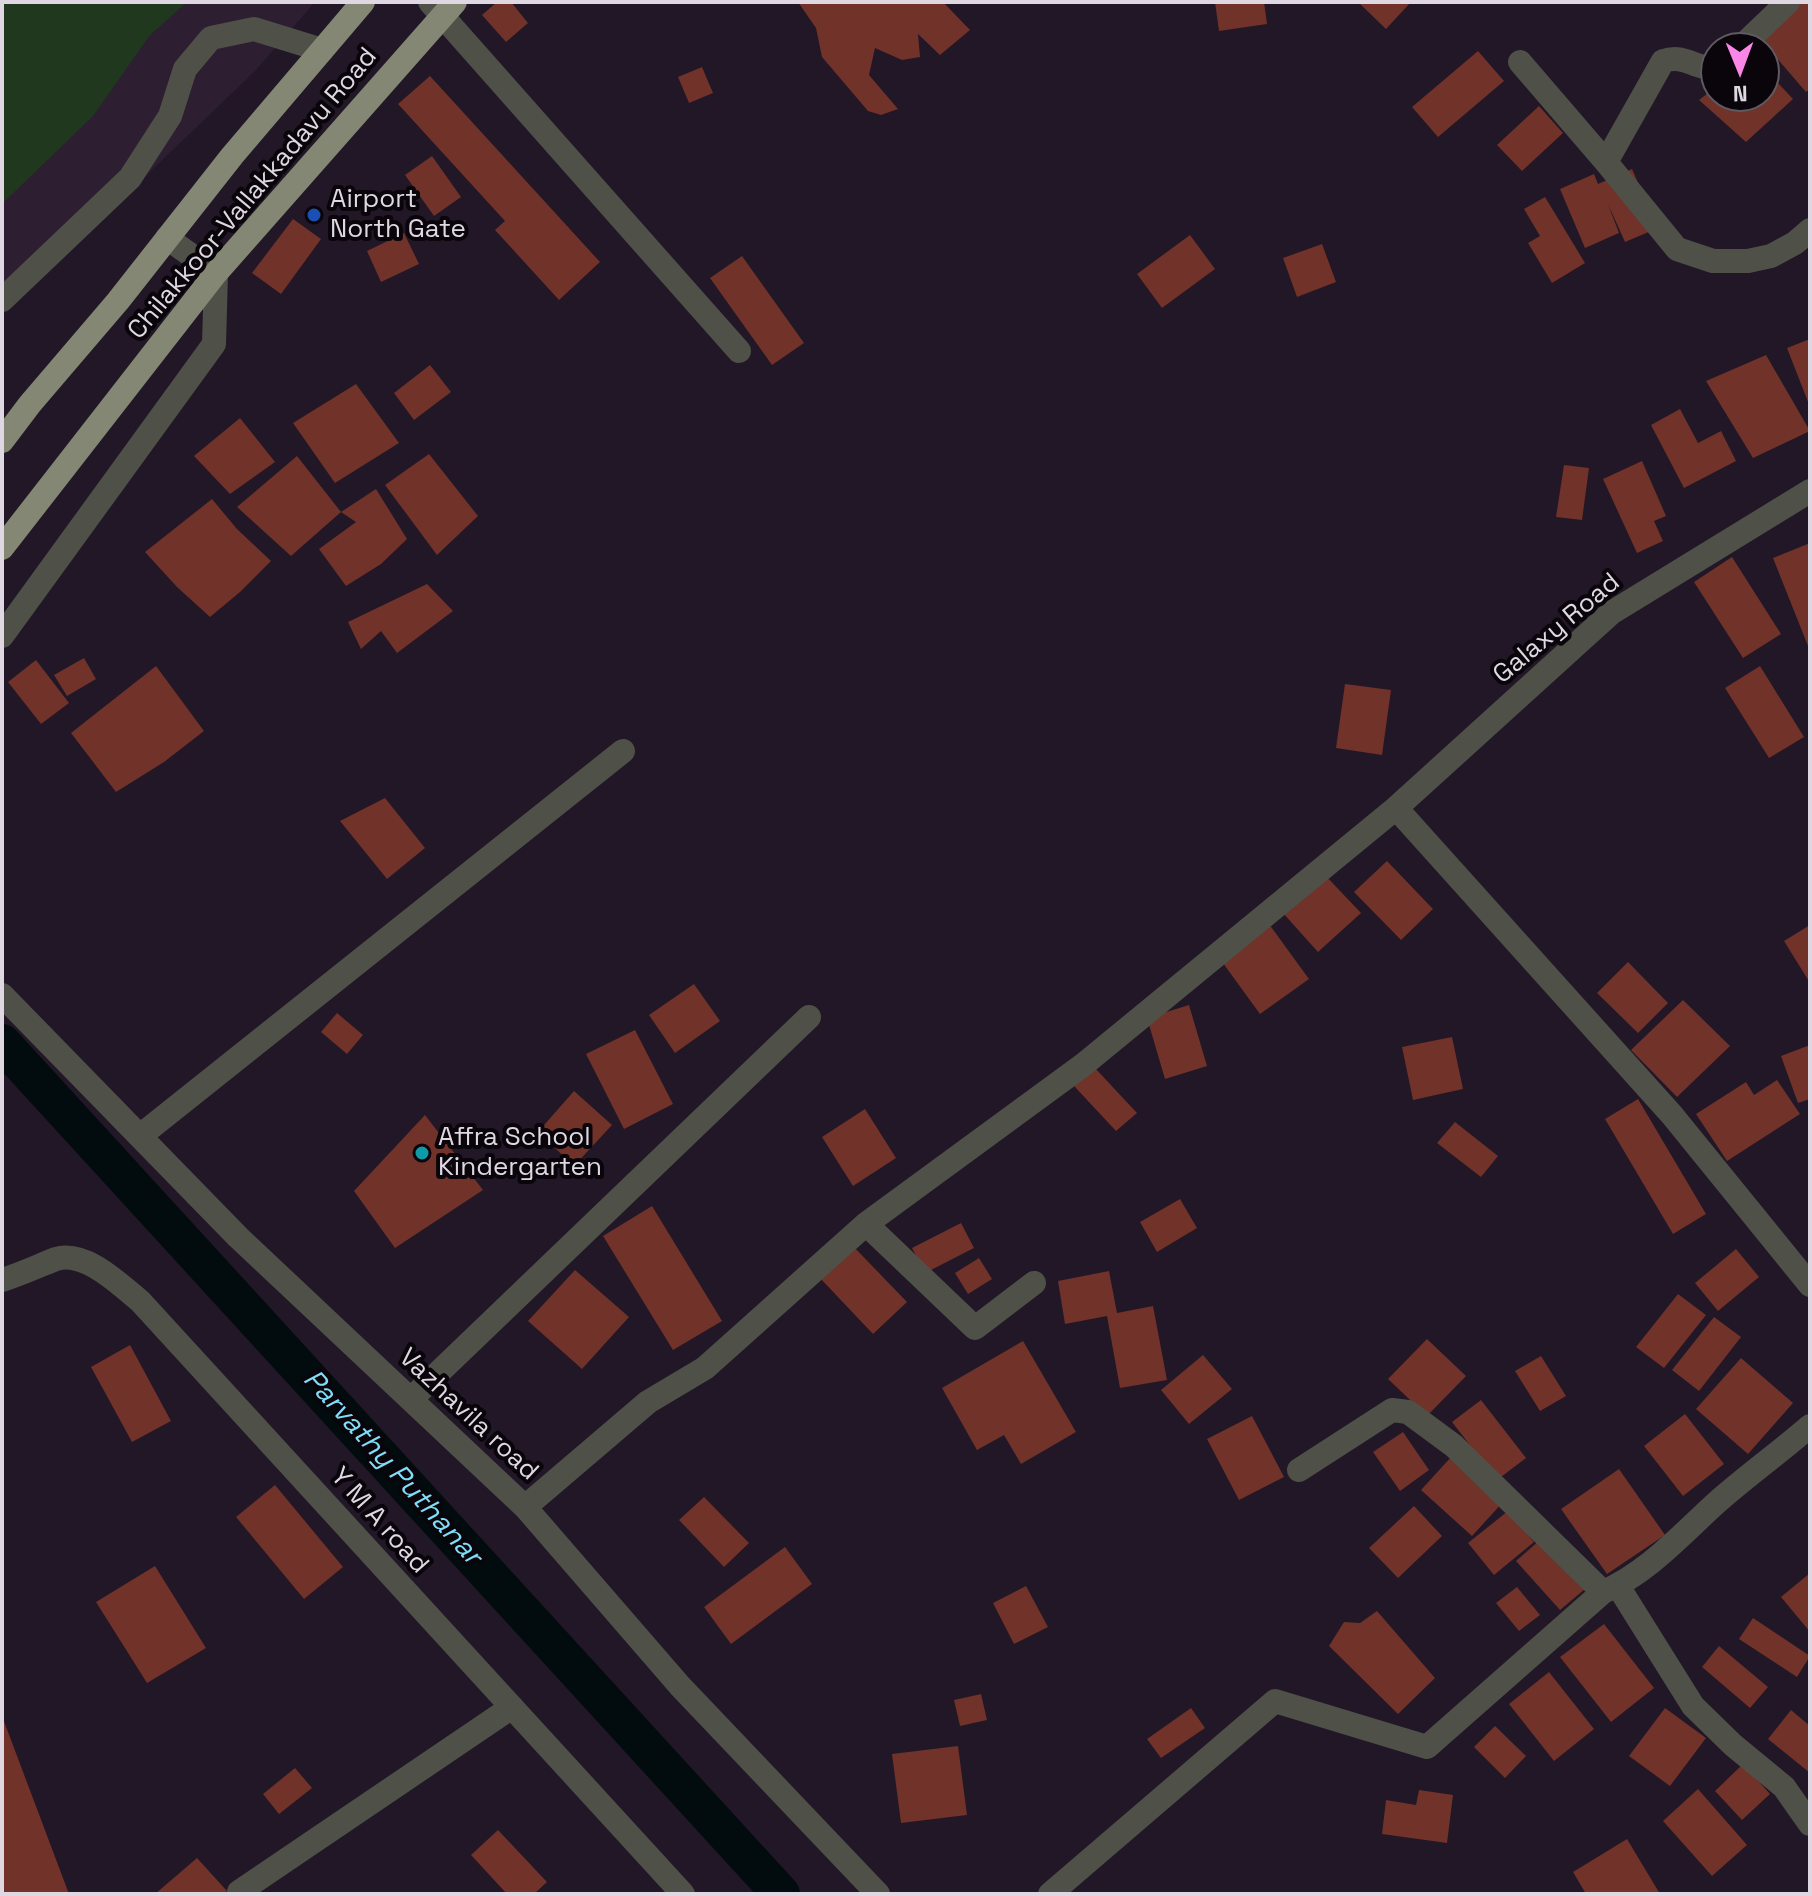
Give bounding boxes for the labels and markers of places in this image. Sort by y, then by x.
place label: Airport North Gate [330,184,466,246]
marker: Airport North Gate [305,206,323,224]
place label: Affra School Kindergarten [438,1122,602,1184]
marker: Affra School Kindergarten [413,1144,431,1162]

